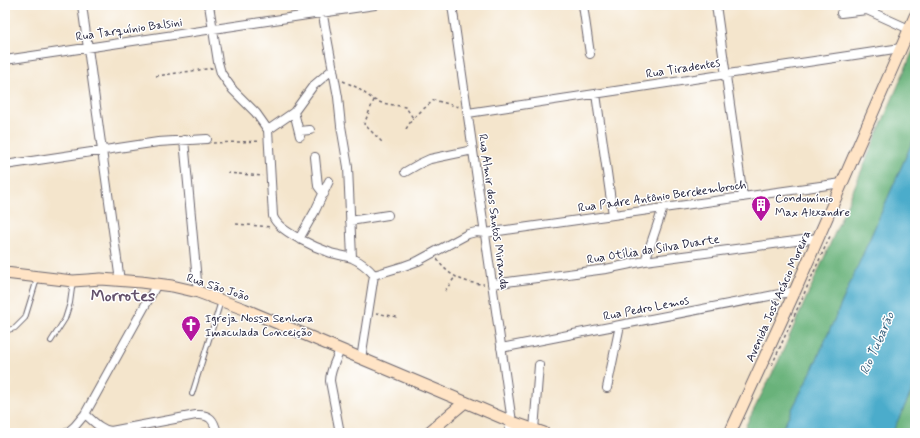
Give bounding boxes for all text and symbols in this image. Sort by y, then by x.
street label: Rua Tarquínio Balsini [75,15,183,45]
street label: Rua Tiradentes [645,55,722,83]
street label: Rua Almir dos Santos Miranda [474,133,512,291]
street label: Rua Padre Antônio Berckembroch [577,177,748,217]
place label: Condomínio Max Alexandre [775,191,850,221]
building icon: Condomínio Max Alexandre [750,194,772,222]
street label: Avenida José Acácio Moreira [743,228,815,365]
street label: Rua Otília da Silva Duarte [586,232,721,268]
street label: Rua São João [184,270,251,306]
district label: Morrotes [91,286,155,307]
street label: Rua Pedro Lemos [602,293,691,325]
water label: Rio Tubarão [856,309,899,378]
place label: Igreja Nossa Senhora Imaculada Conceição [205,311,314,341]
church icon: Igreja Nossa Senhora Imaculada Conceição [180,314,202,342]

